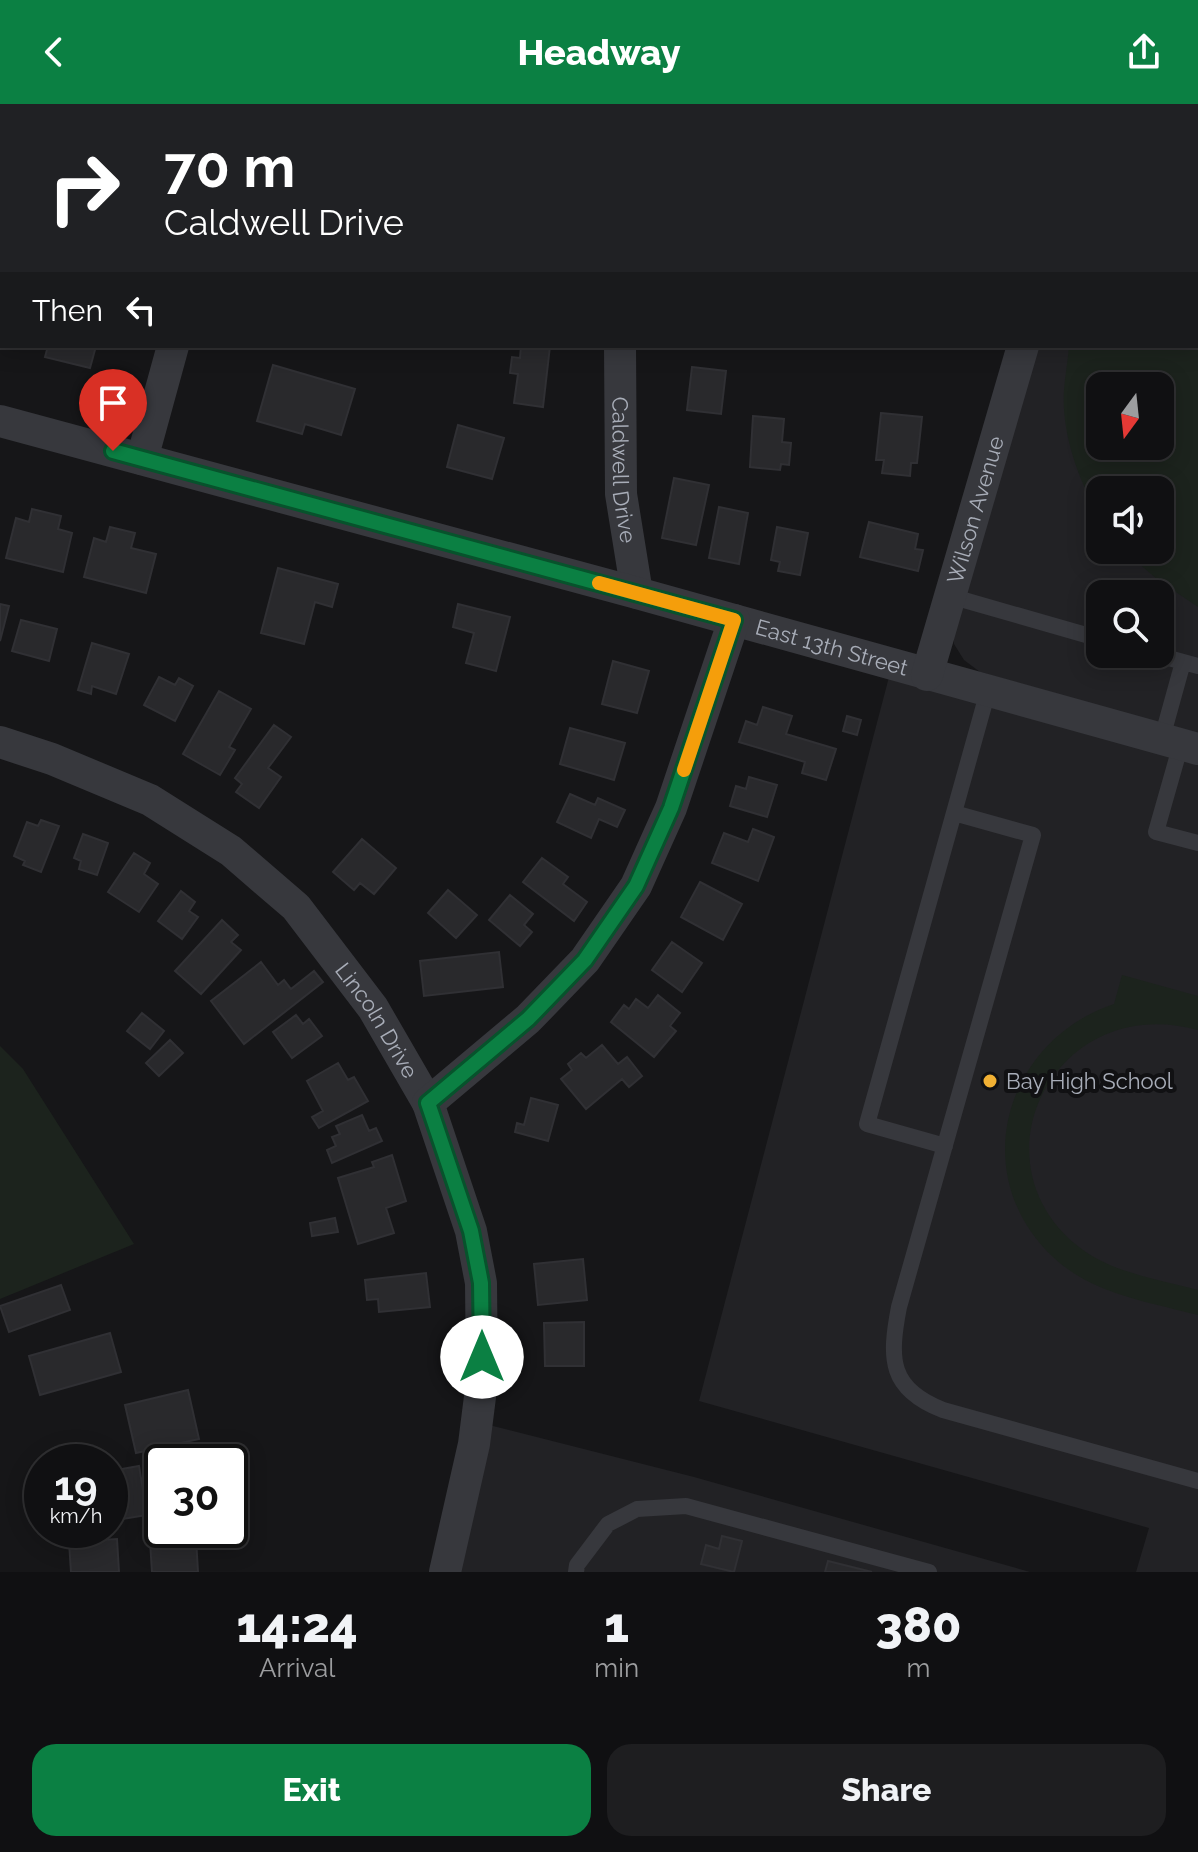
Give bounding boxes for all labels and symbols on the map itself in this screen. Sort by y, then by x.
pin [79,369,147,451]
north arrow [1086,372,1174,460]
street label: Caldwell Drive [607,397,642,545]
street label: Wilson Avenue [941,433,1009,587]
street label: East 13th Street [753,614,912,681]
street label: Lincoln Drive [330,957,424,1083]
place label: Bay High School [1006,1068,1173,1094]
marker: Bay High School [981,1072,999,1090]
position arrow [440,1315,524,1399]
speed limit sign: 30 [144,1444,248,1548]

